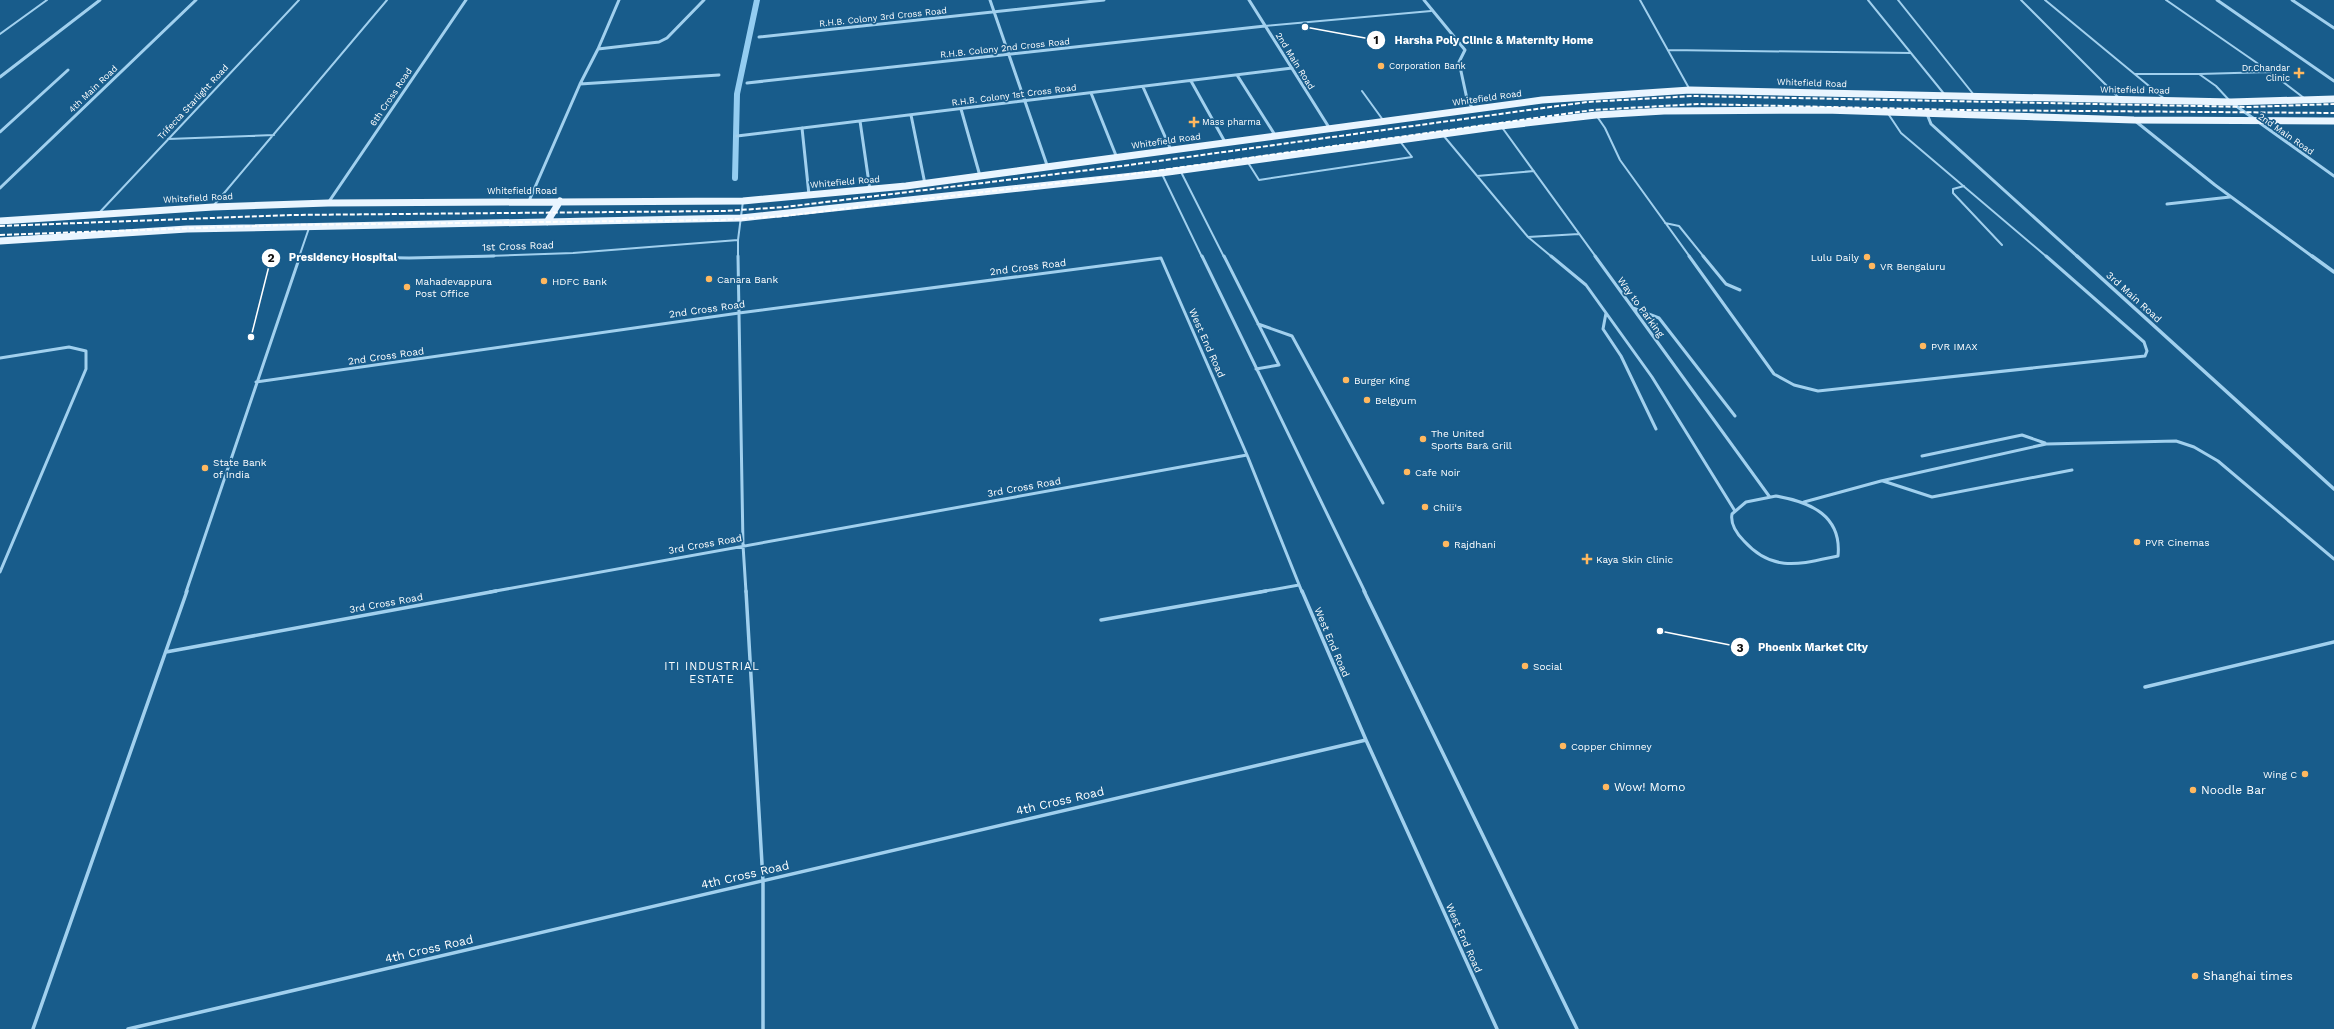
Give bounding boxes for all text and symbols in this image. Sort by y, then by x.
street label: R.H.B. Colony 3rd Cross Road [819,5,947,29]
callout: Harsha Poly Clinic & Maternity Home [1366,28,1602,51]
street label: 2nd Main Road [1273,31,1317,91]
text: 1 [1373,33,1379,47]
text: Harsha Poly Clinic & Maternity Home [1395,34,1593,47]
street label: R.H.B. Colony 2nd Cross Road [940,36,1070,60]
marker: Corporation Bank [1376,61,1386,71]
place label: Corporation Bank [1389,61,1466,71]
street label: Trifecta Starlight Road [156,62,230,142]
street label: 4th Main Road [67,63,119,115]
place label: Dr.Chandar Clinic [2242,63,2290,83]
street label: 6th Cross Road [368,66,414,128]
marker: Dr.Chandar Clinic [2293,67,2305,79]
street label: Whitefield Road [1777,77,1847,89]
street label: R.H.B. Colony 1st Cross Road [951,82,1077,108]
street label: Whitefield Road [2100,84,2170,96]
street label: Whitefield Road [1452,88,1522,108]
street label: 2nd Main Road [2256,111,2316,157]
marker: Mass pharma [1189,117,1199,127]
place label: Mass pharma [1202,117,1261,127]
street label: Whitefield Road [1131,131,1201,151]
street label: Whitefield Road [810,174,880,190]
street label: Whitefield Road [487,186,557,196]
street label: Whitefield Road [163,191,233,205]
street label: 1st Cross Road [482,239,554,253]
callout: Presidency Hospital [261,246,405,269]
text: 2 [267,251,275,265]
text: Presidency Hospital [289,251,398,264]
place label: Lulu Daily [1811,252,1860,263]
marker: Lulu Daily [1862,252,1872,262]
street label: 2nd Cross Road [989,257,1067,277]
marker: VR Bengaluru [1867,261,1877,271]
place label: VR Bengaluru [1880,261,1946,272]
street label: 3rd Main Road [2104,269,2164,325]
marker: Canara Bank [704,274,714,284]
place label: Canara Bank [717,274,779,285]
street label: Way to Parking [1615,275,1667,340]
place label: Mahadevappura Post Office [415,276,492,299]
marker: HDFC Bank [539,276,549,286]
place label: HDFC Bank [552,276,607,287]
marker: Mahadevappura Post Office [402,282,412,292]
street label: 2nd Cross Road [668,298,746,320]
street label: West End Road [1187,307,1227,379]
marker: PVR IMAX [1918,341,1928,351]
place label: PVR IMAX [1931,341,1977,352]
street label: 2nd Cross Road [347,345,425,367]
marker: Burger King [1341,375,1351,385]
place label: Burger King [1354,375,1410,386]
marker: Belgyum [1362,395,1372,405]
place label: Belgyum [1375,395,1417,406]
place label: The United Sports Bar& Grill [1431,428,1512,451]
marker: The United Sports Bar& Grill [1418,434,1428,444]
place label: State Bank of India [213,457,267,480]
marker: State Bank of India [200,463,210,473]
marker: Cafe Noir [1402,467,1412,477]
place label: Cafe Noir [1415,467,1460,478]
street label: 3rd Cross Road [986,475,1062,499]
marker: Chili's [1420,502,1430,512]
place label: Chili's [1433,502,1462,513]
street label: 3rd Cross Road [667,532,743,556]
marker: PVR Cinemas [2132,537,2142,547]
place label: PVR Cinemas [2145,537,2210,548]
marker: Rajdhani [1441,539,1451,549]
place label: Rajdhani [1454,539,1496,550]
marker: Kaya Skin Clinic [1581,553,1593,565]
place label: Kaya Skin Clinic [1596,554,1673,565]
street label: 3rd Cross Road [348,591,424,615]
street label: West End Road [1312,606,1352,678]
callout: Phoenix Market City [1730,636,1876,659]
text: 3 [1736,641,1744,655]
text: Phoenix Market City [1758,641,1869,654]
district label: ITI INDUSTRIAL ESTATE [664,660,760,686]
marker: Social [1520,661,1530,671]
place label: Social [1533,661,1562,672]
marker: Copper Chimney [1558,741,1568,751]
place label: Copper Chimney [1571,741,1652,752]
place label: Wing C [2263,769,2297,780]
marker: Wing C [2300,769,2310,779]
place label: Wow! Momo [1614,780,1686,794]
marker: Wow! Momo [1601,782,1611,792]
place label: Noodle Bar [2201,783,2266,797]
street label: 4th Cross Road [1015,784,1105,818]
marker: Noodle Bar [2188,785,2198,795]
street label: 4th Cross Road [700,858,790,892]
street label: West End Road [1444,902,1484,974]
street label: 4th Cross Road [384,932,474,966]
place label: Shanghai times [2203,969,2293,983]
marker: Shanghai times [2190,971,2200,981]

